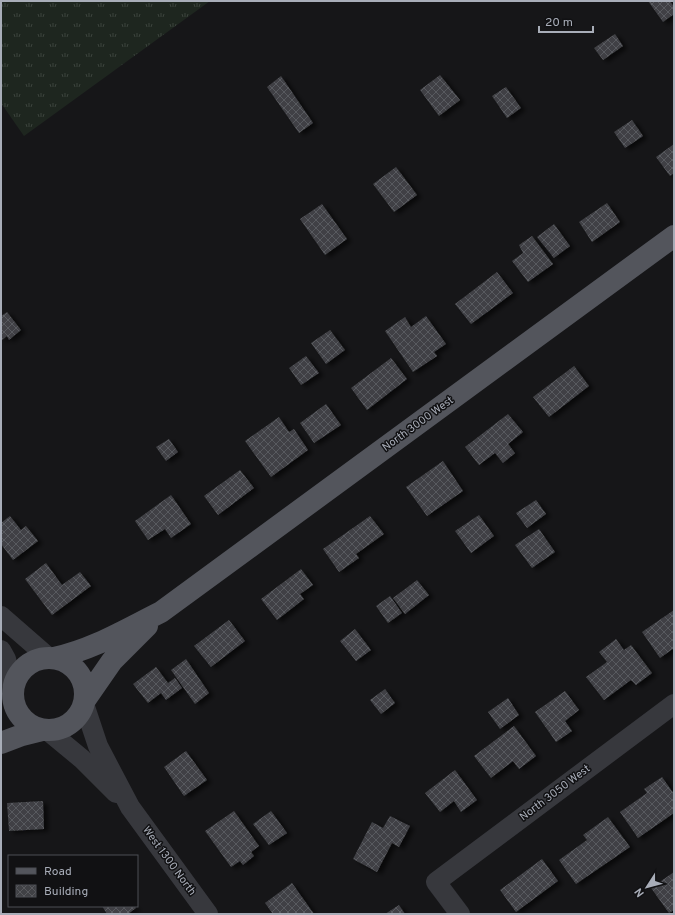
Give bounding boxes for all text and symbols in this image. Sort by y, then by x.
scale bar [539,8,593,34]
text: 20 m [545,15,573,31]
street label: North 3000 West [380,393,456,455]
street label: North 3050 West [517,762,593,824]
street label: West 1300 North [139,824,199,898]
legend [8,855,138,907]
text: Road [44,864,72,880]
north arrow [627,867,667,907]
text: Building [44,884,88,900]
text: N [632,885,648,900]

